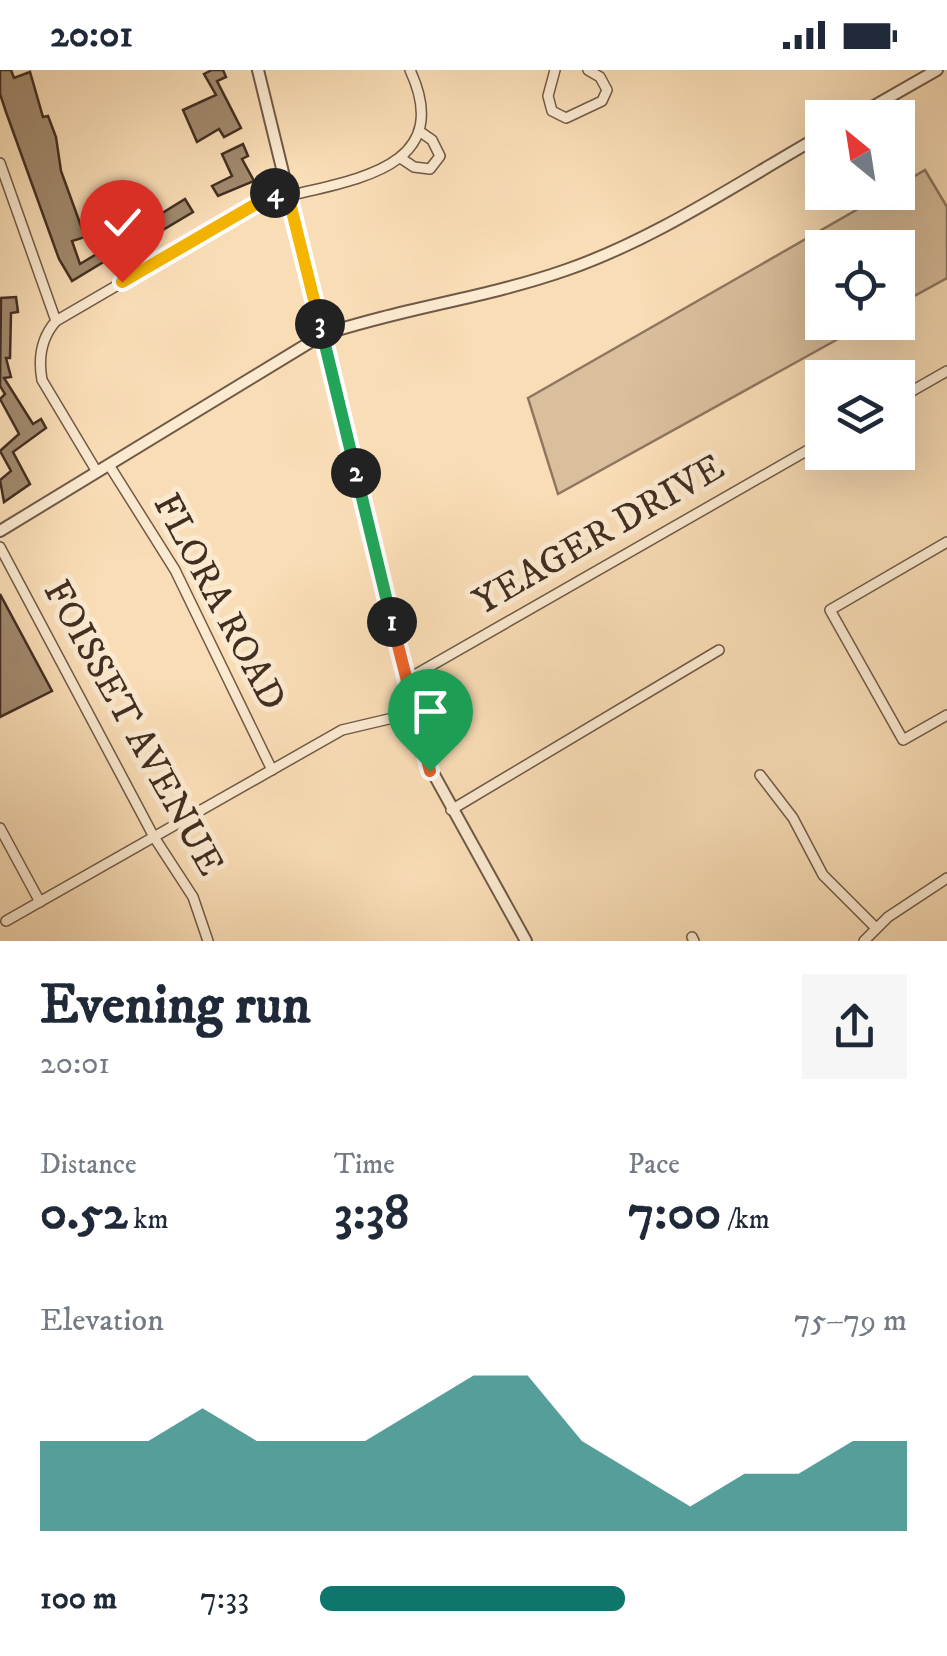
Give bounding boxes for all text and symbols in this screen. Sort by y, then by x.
text: 20:01 [50,11,133,59]
north arrow [805,100,915,210]
map controls [805,100,915,470]
pin: 4 [250,168,300,218]
text: 4 [267,175,283,210]
pin [80,180,165,283]
icon: check [95,195,150,250]
button: locate [805,230,915,340]
pin: 3 [295,299,345,349]
text: 3 [315,306,325,341]
button: layers [805,360,915,470]
street label: YEAGER DRIVE [465,444,733,626]
pin: 2 [331,448,381,498]
text: 2 [349,455,363,490]
street label: FLORA ROAD [142,485,296,719]
street label: FOISSET AVENUE [32,572,234,884]
pin: 1 [367,597,417,647]
text: 1 [387,604,397,639]
pin [388,669,473,772]
icon: arrive [403,684,458,739]
text: Evening run [40,972,311,1041]
button: share [802,974,907,1079]
text: 20:01 [40,1044,110,1084]
text: Distance [40,1147,136,1182]
text: Time [334,1147,395,1182]
text: Pace [628,1147,680,1182]
text: 0.52 [40,1182,128,1245]
text: 3:38 [334,1182,409,1245]
text: 7:00 [628,1182,721,1245]
text: km [128,1202,169,1237]
text: /km [721,1202,770,1237]
text: Elevation [40,1301,164,1341]
text: 75–79 m [794,1301,907,1341]
text: 100 m [40,1579,117,1619]
text: 7:33 [200,1579,249,1619]

